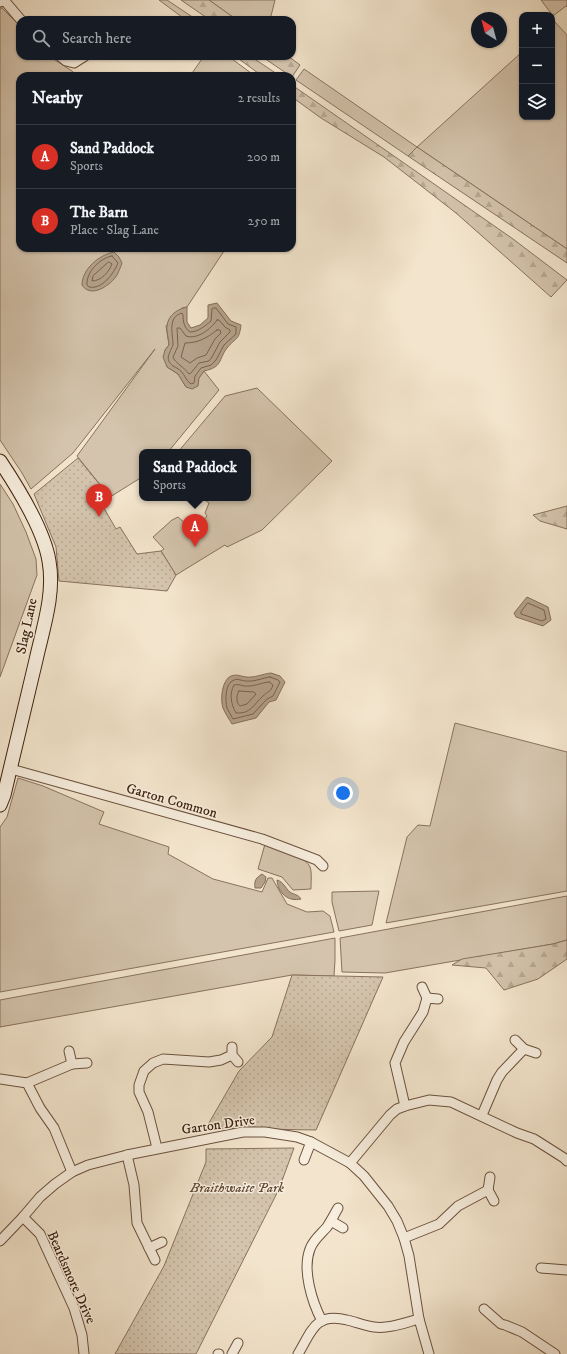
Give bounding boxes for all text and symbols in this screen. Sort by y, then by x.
north arrow [471,12,507,48]
map controls [519,12,555,120]
button: + [519,12,555,48]
search box [16,16,296,60]
icon: search [30,27,52,49]
text: Search here [62,29,131,48]
button: − [519,48,555,84]
button: layers [519,84,555,120]
text: Nearby [32,87,82,109]
text: 2 results [238,90,280,106]
text: Sand Paddock [70,139,154,158]
text: A [41,149,49,165]
text: 200 m [247,149,280,165]
text: Sports [70,158,103,174]
text: The Barn [70,203,128,222]
text: B [41,213,49,229]
text: 250 m [248,213,280,229]
text: Place · Slag Lane [70,222,159,238]
popup [139,449,251,501]
text: Sand Paddock [153,458,237,477]
text: Sports [153,477,186,493]
pin: B [86,484,112,517]
pin: A [182,514,208,547]
street label: Slag Lane [12,597,42,656]
street label: Garton Common [124,779,220,823]
your location [333,783,353,803]
street label: Garton Drive [180,1111,256,1139]
park label: Braithwaite Park [189,1179,284,1197]
street label: Beardsmore Drive [43,1228,100,1327]

